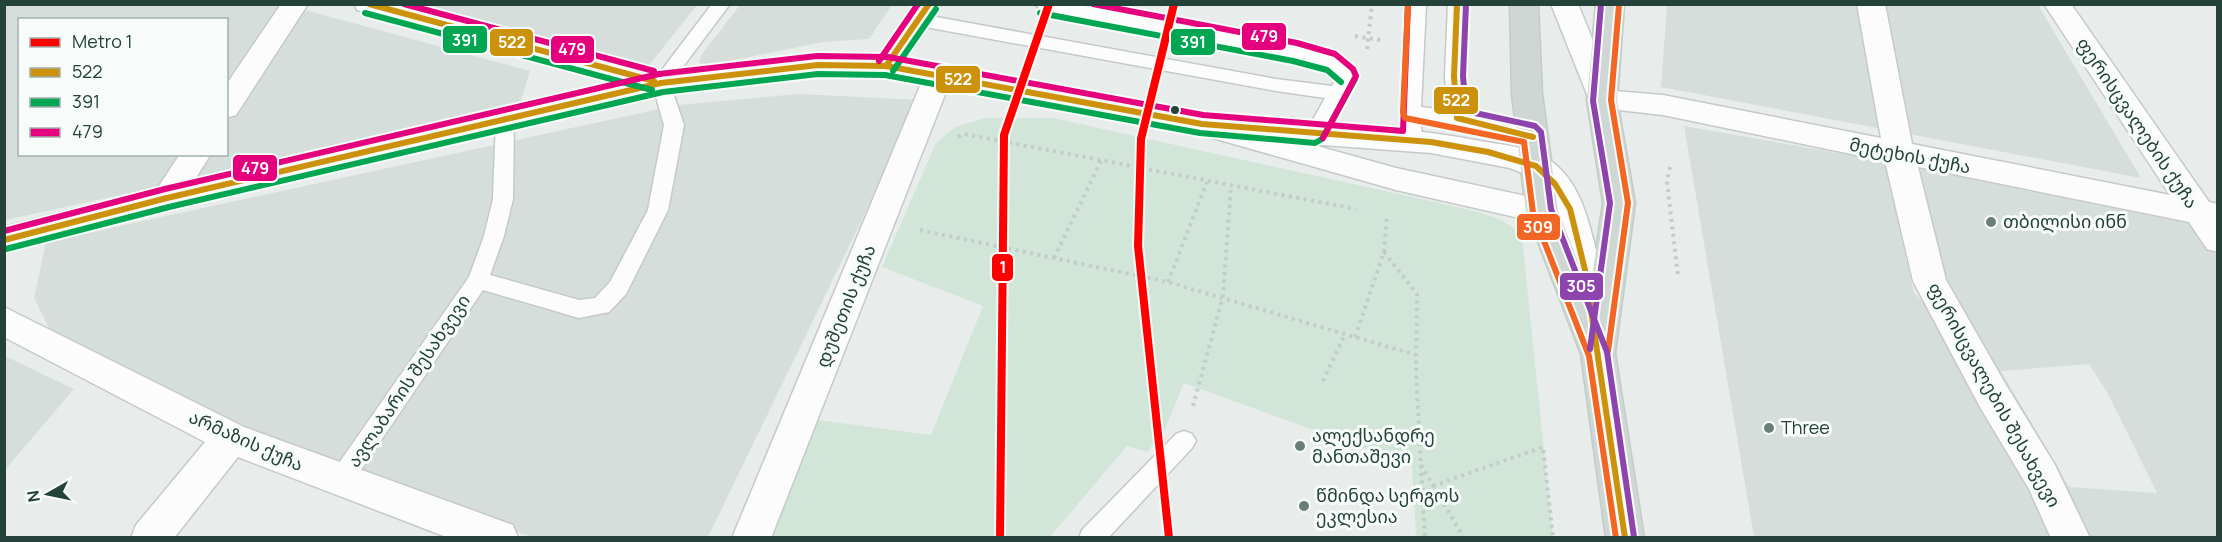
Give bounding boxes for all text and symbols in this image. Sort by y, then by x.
legend [18,18,228,156]
line badge: 479 [1241,22,1287,51]
line badge: 391 [442,25,488,54]
text: 479 [1250,25,1278,47]
line badge: 522 [489,28,534,57]
line badge: 391 [1170,28,1216,56]
text: Metro 1 [72,29,132,53]
text: 391 [452,29,478,51]
text: 522 [498,31,526,53]
text: 391 [1180,31,1206,53]
street label: ფერისცვალების ქუჩა [2072,32,2204,213]
line badge: 479 [550,35,595,64]
text: 479 [558,38,586,60]
text: 522 [72,59,102,83]
line badge: 522 [935,65,981,94]
text: 522 [944,68,972,90]
line badge: 522 [1433,86,1479,115]
text: 391 [72,89,100,113]
text: 522 [1442,89,1470,111]
unlabelled marker [1169,104,1181,116]
text: 479 [72,119,103,143]
street label: მეტეხის ქუჩა [1847,131,1973,179]
line badge: 479 [232,154,278,182]
text: 479 [241,157,269,179]
place label: თბილისი ინნ [2003,209,2127,233]
line badge: 309 [1516,213,1561,241]
marker: თბილისი ინნ [1984,215,1998,229]
text: 309 [1523,216,1553,238]
street label: დუშეთის ქუჩა [810,241,881,371]
line badge: 1 [991,253,1014,282]
text: 1 [999,256,1007,278]
line badge: 305 [1559,272,1604,301]
text: 305 [1566,275,1596,297]
street label: ფერისცვალების შესახვევი [1923,278,2067,511]
street label: ავლაბარის შესახვევი [341,289,475,471]
street label: არმაზის ქუჩა [185,404,307,476]
place label: Three [1781,415,1830,439]
marker: Three [1762,421,1776,435]
place label: ალექსანდრე მანთაშევი [1312,423,1435,468]
marker: ალექსანდრე მანთაშევი [1293,439,1307,453]
north arrow [18,464,78,524]
place label: წმინდა სერგოს ეკლესია [1316,483,1459,528]
text: N [21,489,45,504]
marker: წმინდა სერგოს ეკლესია [1297,499,1311,513]

